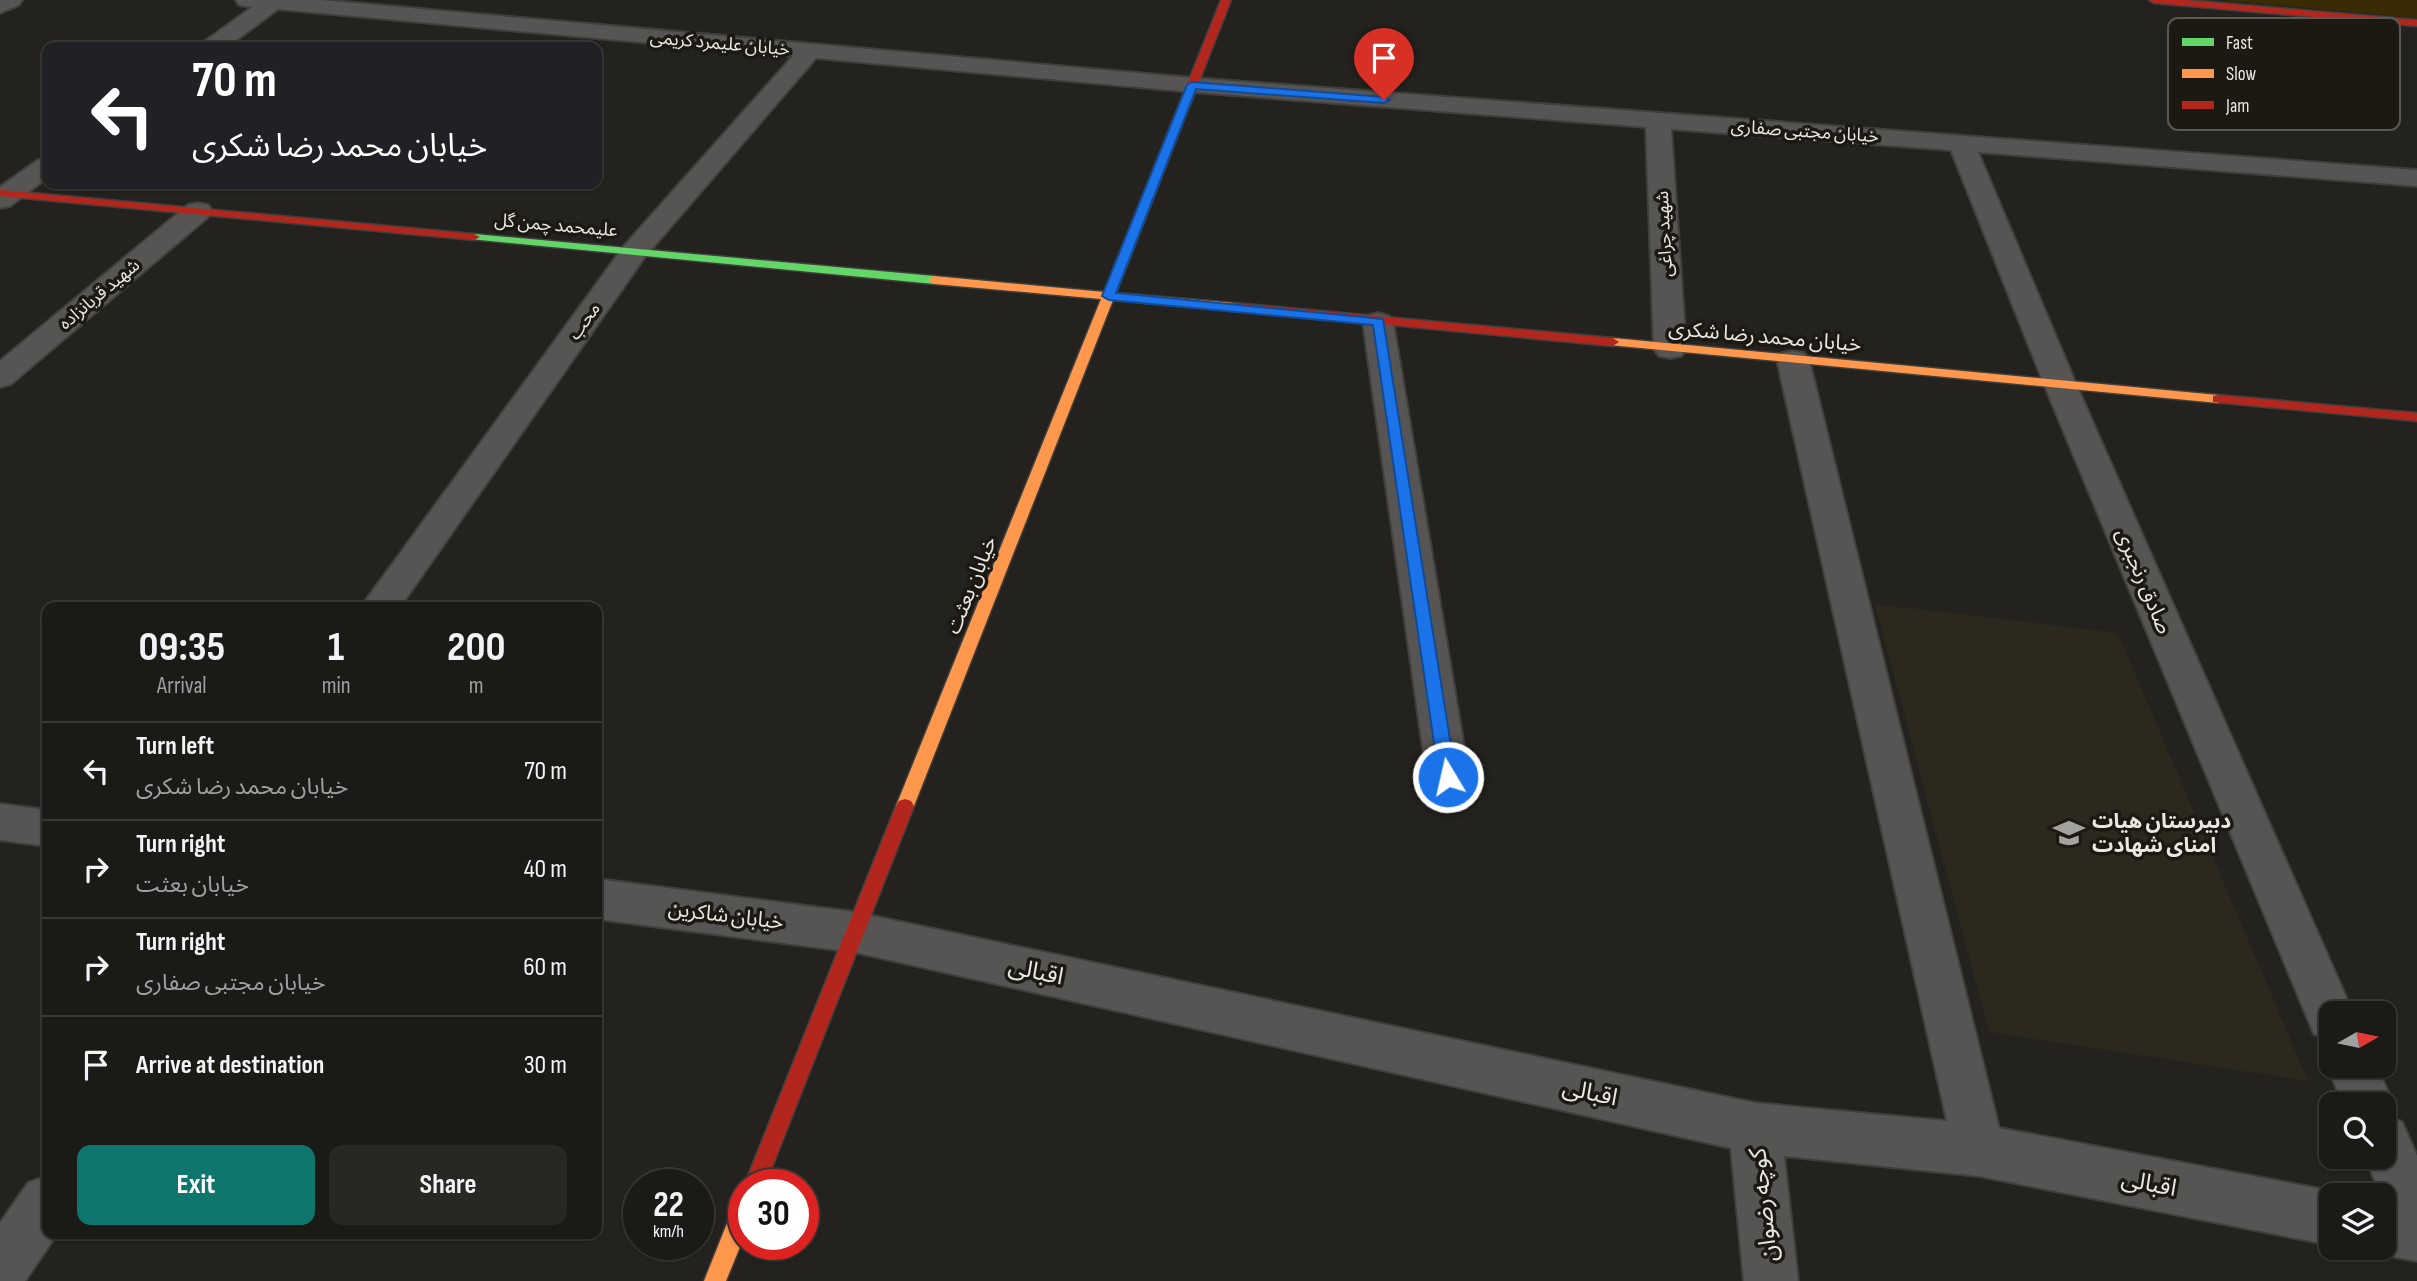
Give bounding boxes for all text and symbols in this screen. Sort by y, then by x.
legend [2168,18,2400,130]
street label: خیابان علیمرد کریمی [649,27,791,60]
pin [1354,28,1414,100]
text: Fast [2226,32,2253,55]
icon: arrive [1365,39,1403,77]
text: 70 m [192,52,277,111]
text: Slow [2226,63,2256,86]
icon: left [77,70,168,161]
text: Jam [2225,95,2249,118]
street label: خیابان مجتبی صفاری [1730,116,1880,147]
text: خیابان محمد رضا شکری [192,127,487,166]
street label: شهید چراغی [1652,190,1677,278]
street label: علیمحمد چمن گل [494,210,618,241]
street label: شهید قربانزاده [55,255,144,334]
street label: محب [564,299,605,344]
street label: خیابان محمد رضا شکری [1667,316,1863,357]
street label: صادق رنجبری [2110,525,2177,638]
street label: خیابان بعثت [941,533,1002,638]
text: 09:35 [139,622,225,673]
text: 1 [328,622,344,673]
text: 200 [447,622,505,673]
text: Arrival [157,672,207,700]
text: min [322,672,351,700]
text: m [469,672,484,700]
text: Turn left [136,731,214,762]
position arrow [1411,740,1485,814]
icon: left [77,752,115,790]
text: 70 m [524,756,567,787]
text: خیابان محمد رضا شکری [136,773,348,801]
place label: دبیرستان هیات امنای شهادت [2092,809,2231,858]
school or university icon: دبیرستان هیات امنای شهادت [2052,816,2086,850]
text: Turn right [136,829,225,860]
icon: right [77,850,115,888]
text: 40 m [524,854,567,885]
text: خیابان بعثت [136,871,249,899]
street label: خیابان شاکرین [667,896,785,935]
text: Turn right [136,927,225,958]
icon: right [77,948,115,986]
text: 60 m [523,952,567,983]
street label: اقبالی [1006,952,1066,991]
text: خیابان مجتبی صفاری [136,969,326,997]
north arrow [2319,1001,2396,1078]
map controls [2319,1001,2396,1260]
icon: arrive [77,1046,115,1084]
text: Arrive at destination [136,1050,324,1081]
text: 30 m [524,1050,567,1081]
street label: اقبالی [1560,1073,1620,1112]
button: search [2319,1092,2396,1169]
button: Exit [77,1145,315,1225]
button: Share [329,1145,567,1225]
street label: کوچه رضوان [1743,1146,1784,1263]
street label: اقبالی [2119,1164,2179,1203]
speed limit sign: 30 [728,1169,819,1260]
button: layers [2319,1183,2396,1260]
text: 22 [653,1184,684,1227]
text: km/h [653,1221,684,1242]

